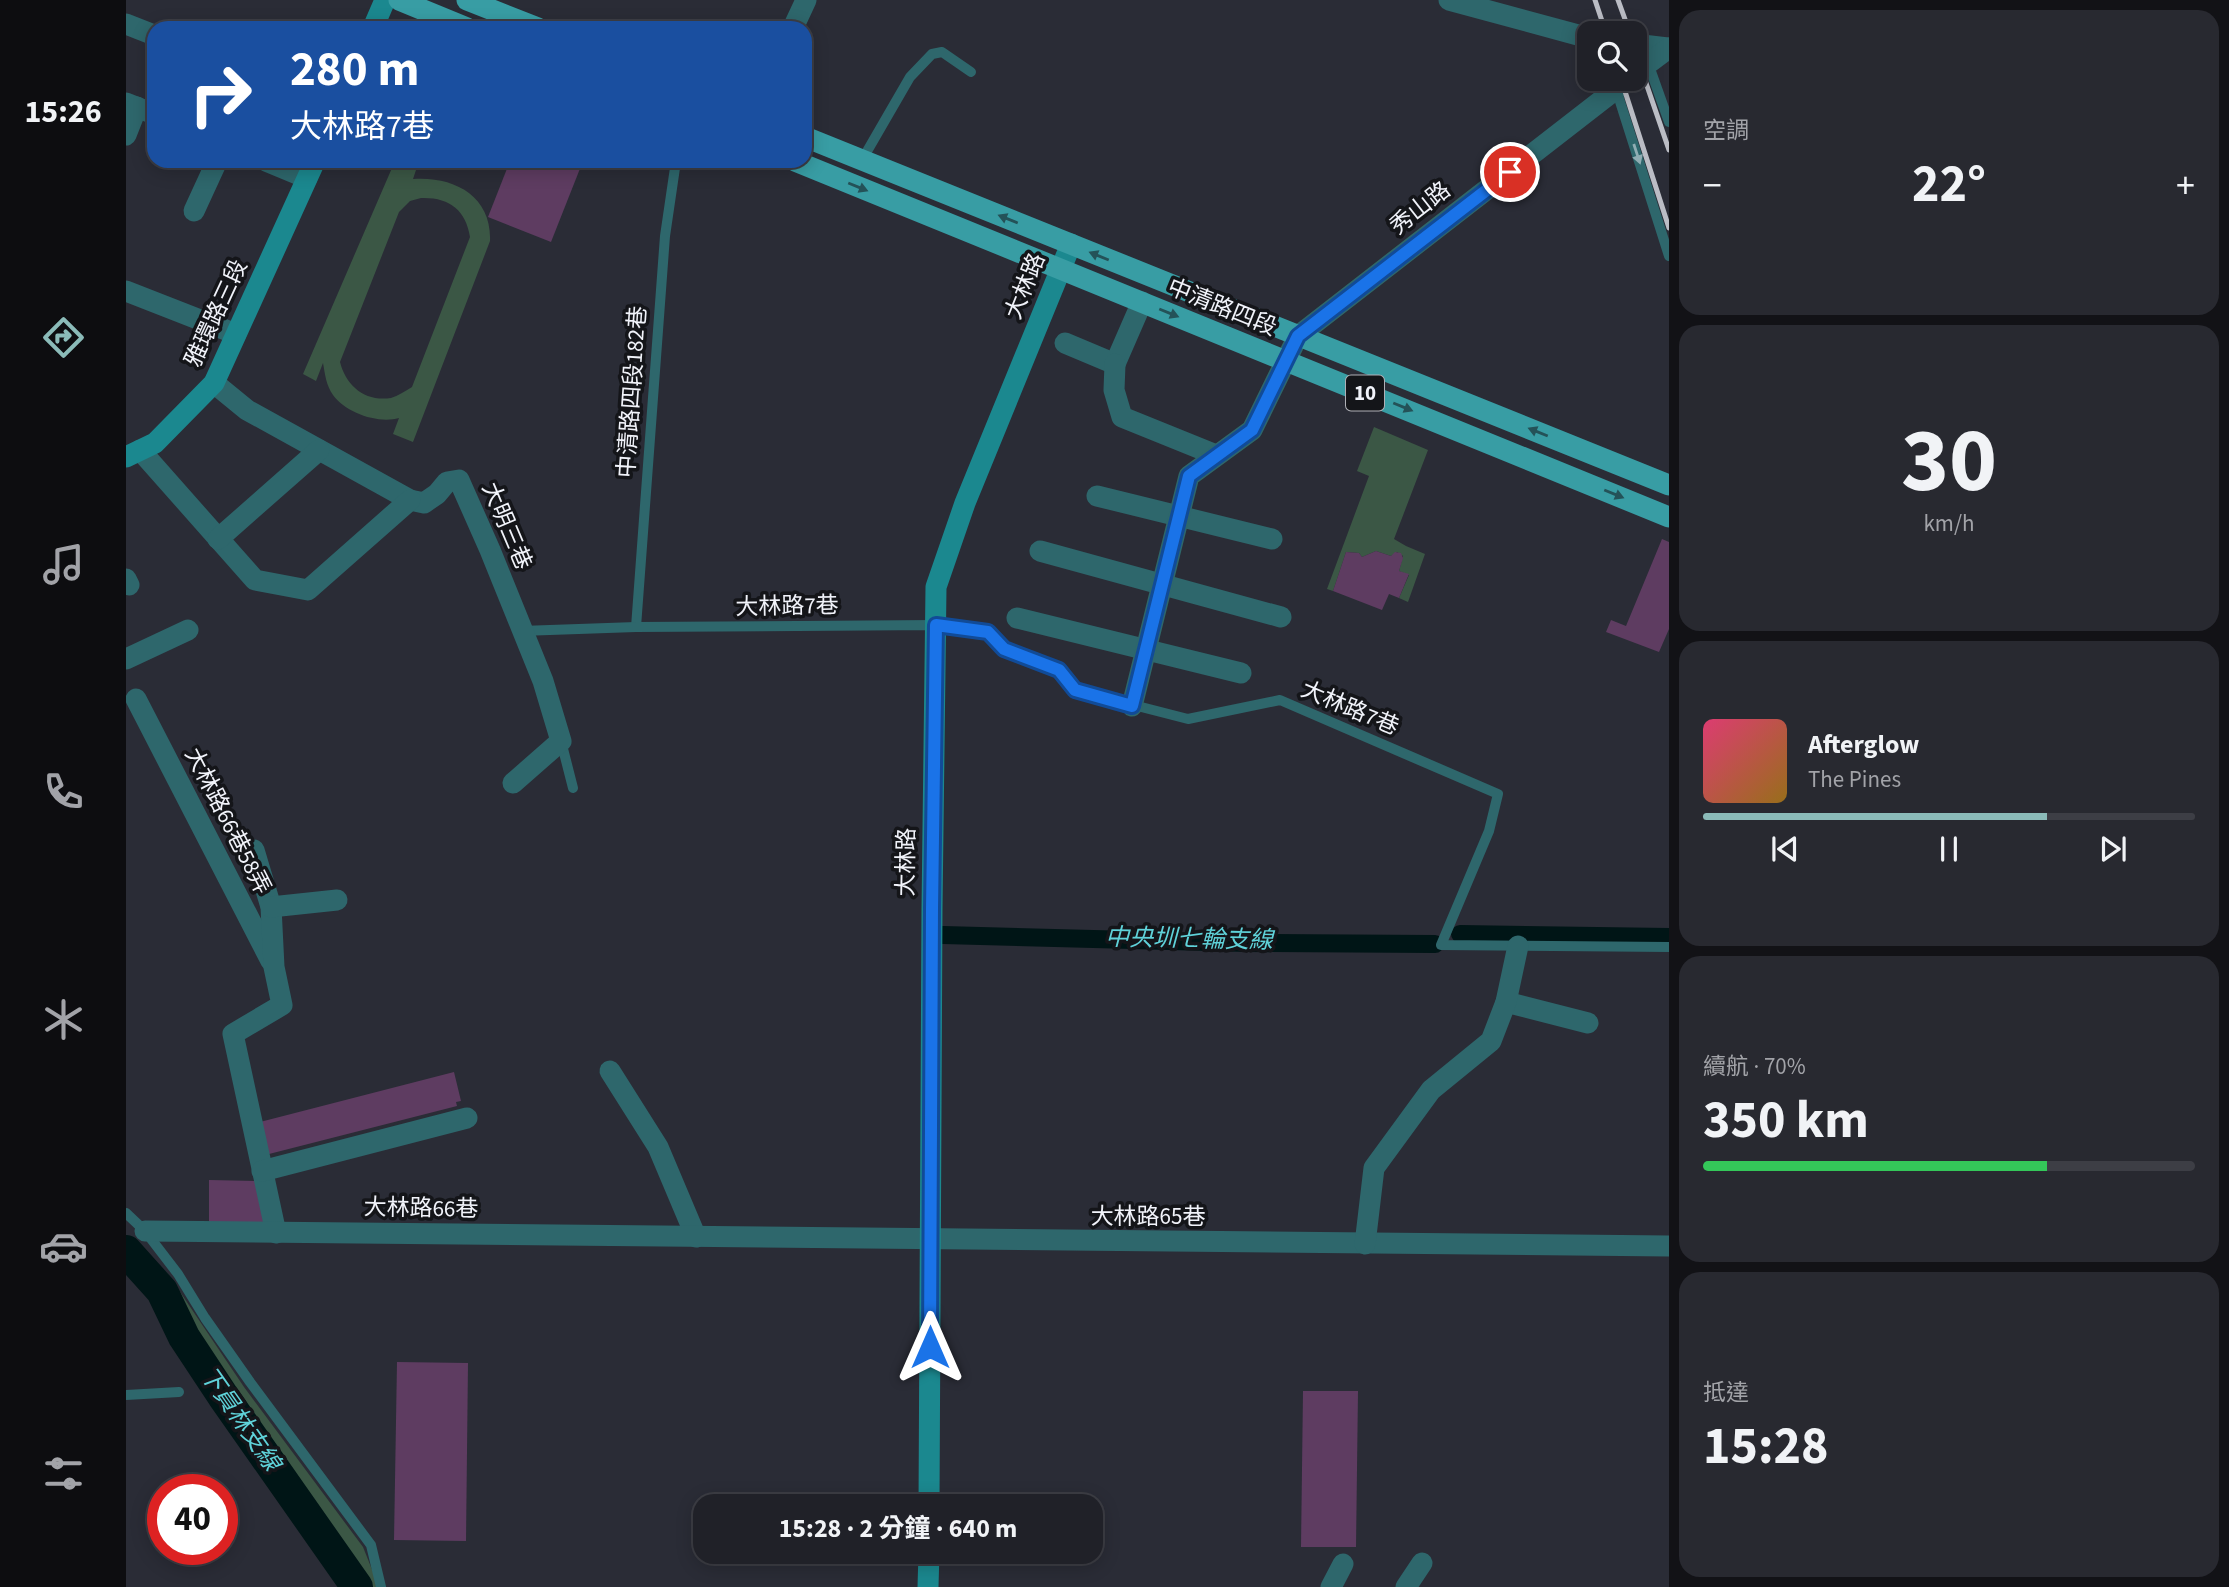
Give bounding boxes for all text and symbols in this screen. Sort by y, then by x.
map controls [1577,21,1647,91]
button: search [1577,21,1647,91]
text: 280 m [290,35,419,105]
icon: right [175,49,266,140]
text: 15:26 [24,89,102,135]
text: 大林路7巷 [290,104,434,150]
text: 空調 [1703,114,1749,147]
pin [1480,142,1540,202]
one-way arrow [1632,144,1642,165]
text: 22° [1912,148,1986,222]
icon: arrive [1491,153,1529,191]
text: − [1703,159,1722,213]
text: + [2176,159,2195,213]
street label: 秀山路 [1383,174,1457,242]
one-way arrow [848,181,869,192]
one-way arrow [997,213,1018,224]
street label: 大林路 [997,248,1053,324]
one-way arrow [1089,250,1110,261]
street label: 雅環路三段 [177,254,255,372]
street label: 中清路四段 [1163,270,1281,344]
street label: 中清路四段182巷 [610,305,654,479]
one-way arrow [1159,308,1180,319]
icon: directions [39,313,88,362]
road number: 10 [1346,376,1384,410]
text: 30 [1901,397,1997,526]
one-way arrow [1393,402,1414,413]
one-way arrow [1527,426,1548,437]
street label: 大明三巷 [474,477,540,575]
one-way arrow [1603,488,1624,499]
text: km/h [1923,507,1975,540]
icon: music [39,540,88,589]
street label: 大林路7巷 [735,589,839,623]
street label: 大林路7巷 [1296,673,1404,743]
text: Afterglow [1808,726,1919,763]
street label: 大林路66巷58弄 [177,742,279,900]
text: The Pines [1808,763,1901,796]
icon: phone [39,767,88,816]
street label: 大林路 [889,827,923,897]
icon: previous [1766,830,1804,868]
icon: pause [1930,830,1968,868]
icon: next [2094,830,2132,868]
water label: 中央圳七輪支線 [1105,920,1276,958]
icon: climate [39,995,88,1044]
text: 續航 · 70% [1703,1050,1806,1083]
text: 350 km [1703,1084,1869,1158]
street label: 大林路66巷 [363,1191,479,1225]
street label: 大林路65巷 [1091,1200,1205,1233]
icon: car [39,1222,88,1271]
position arrow [893,1310,967,1384]
water label: 下員林支線 [191,1360,290,1481]
text: 抵達 [1703,1376,1749,1409]
text: 15:28 [1703,1410,1828,1484]
icon: filters [39,1449,88,1498]
speed limit sign: 40 [147,1474,238,1565]
text: 15:28 · 2 分鐘 · 640 m [779,1510,1017,1547]

